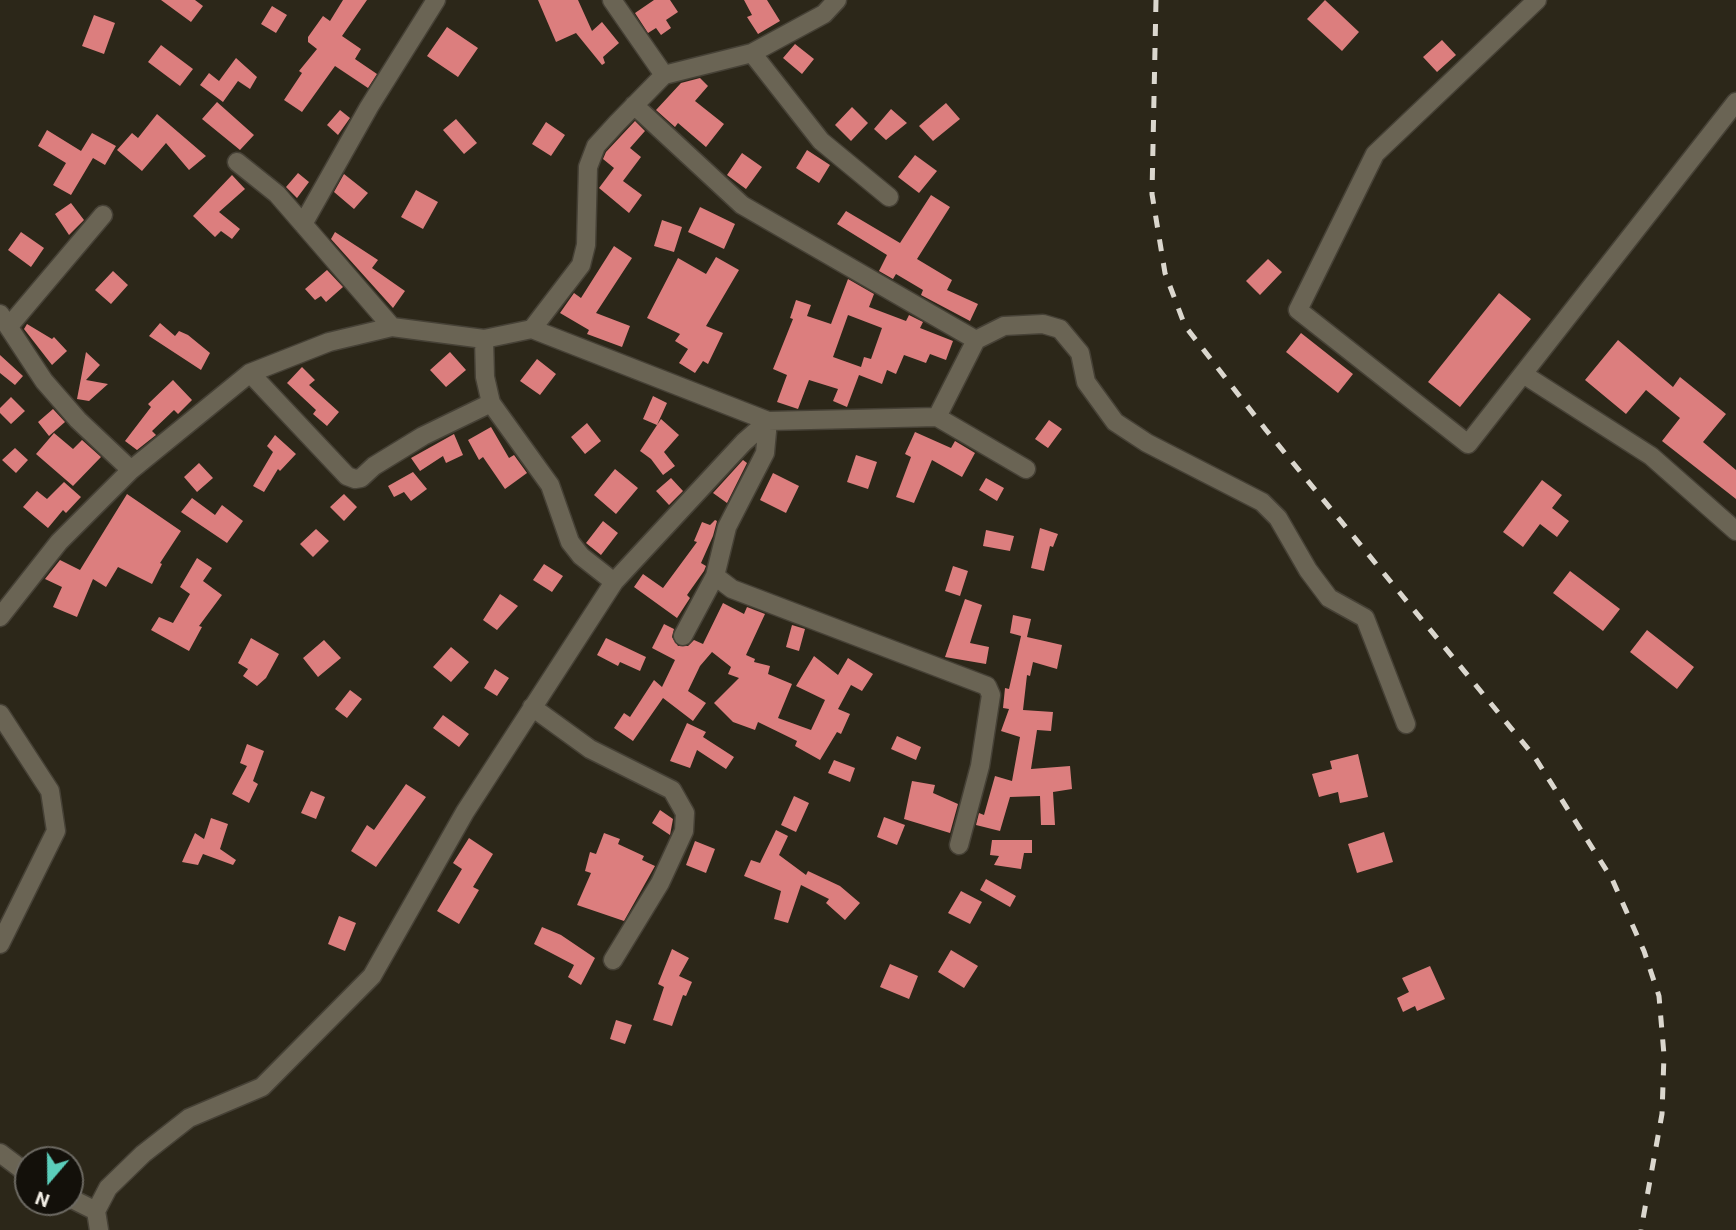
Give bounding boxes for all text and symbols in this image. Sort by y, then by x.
north arrow [14,1146,84,1216]
text: N [32,1186,53,1212]

